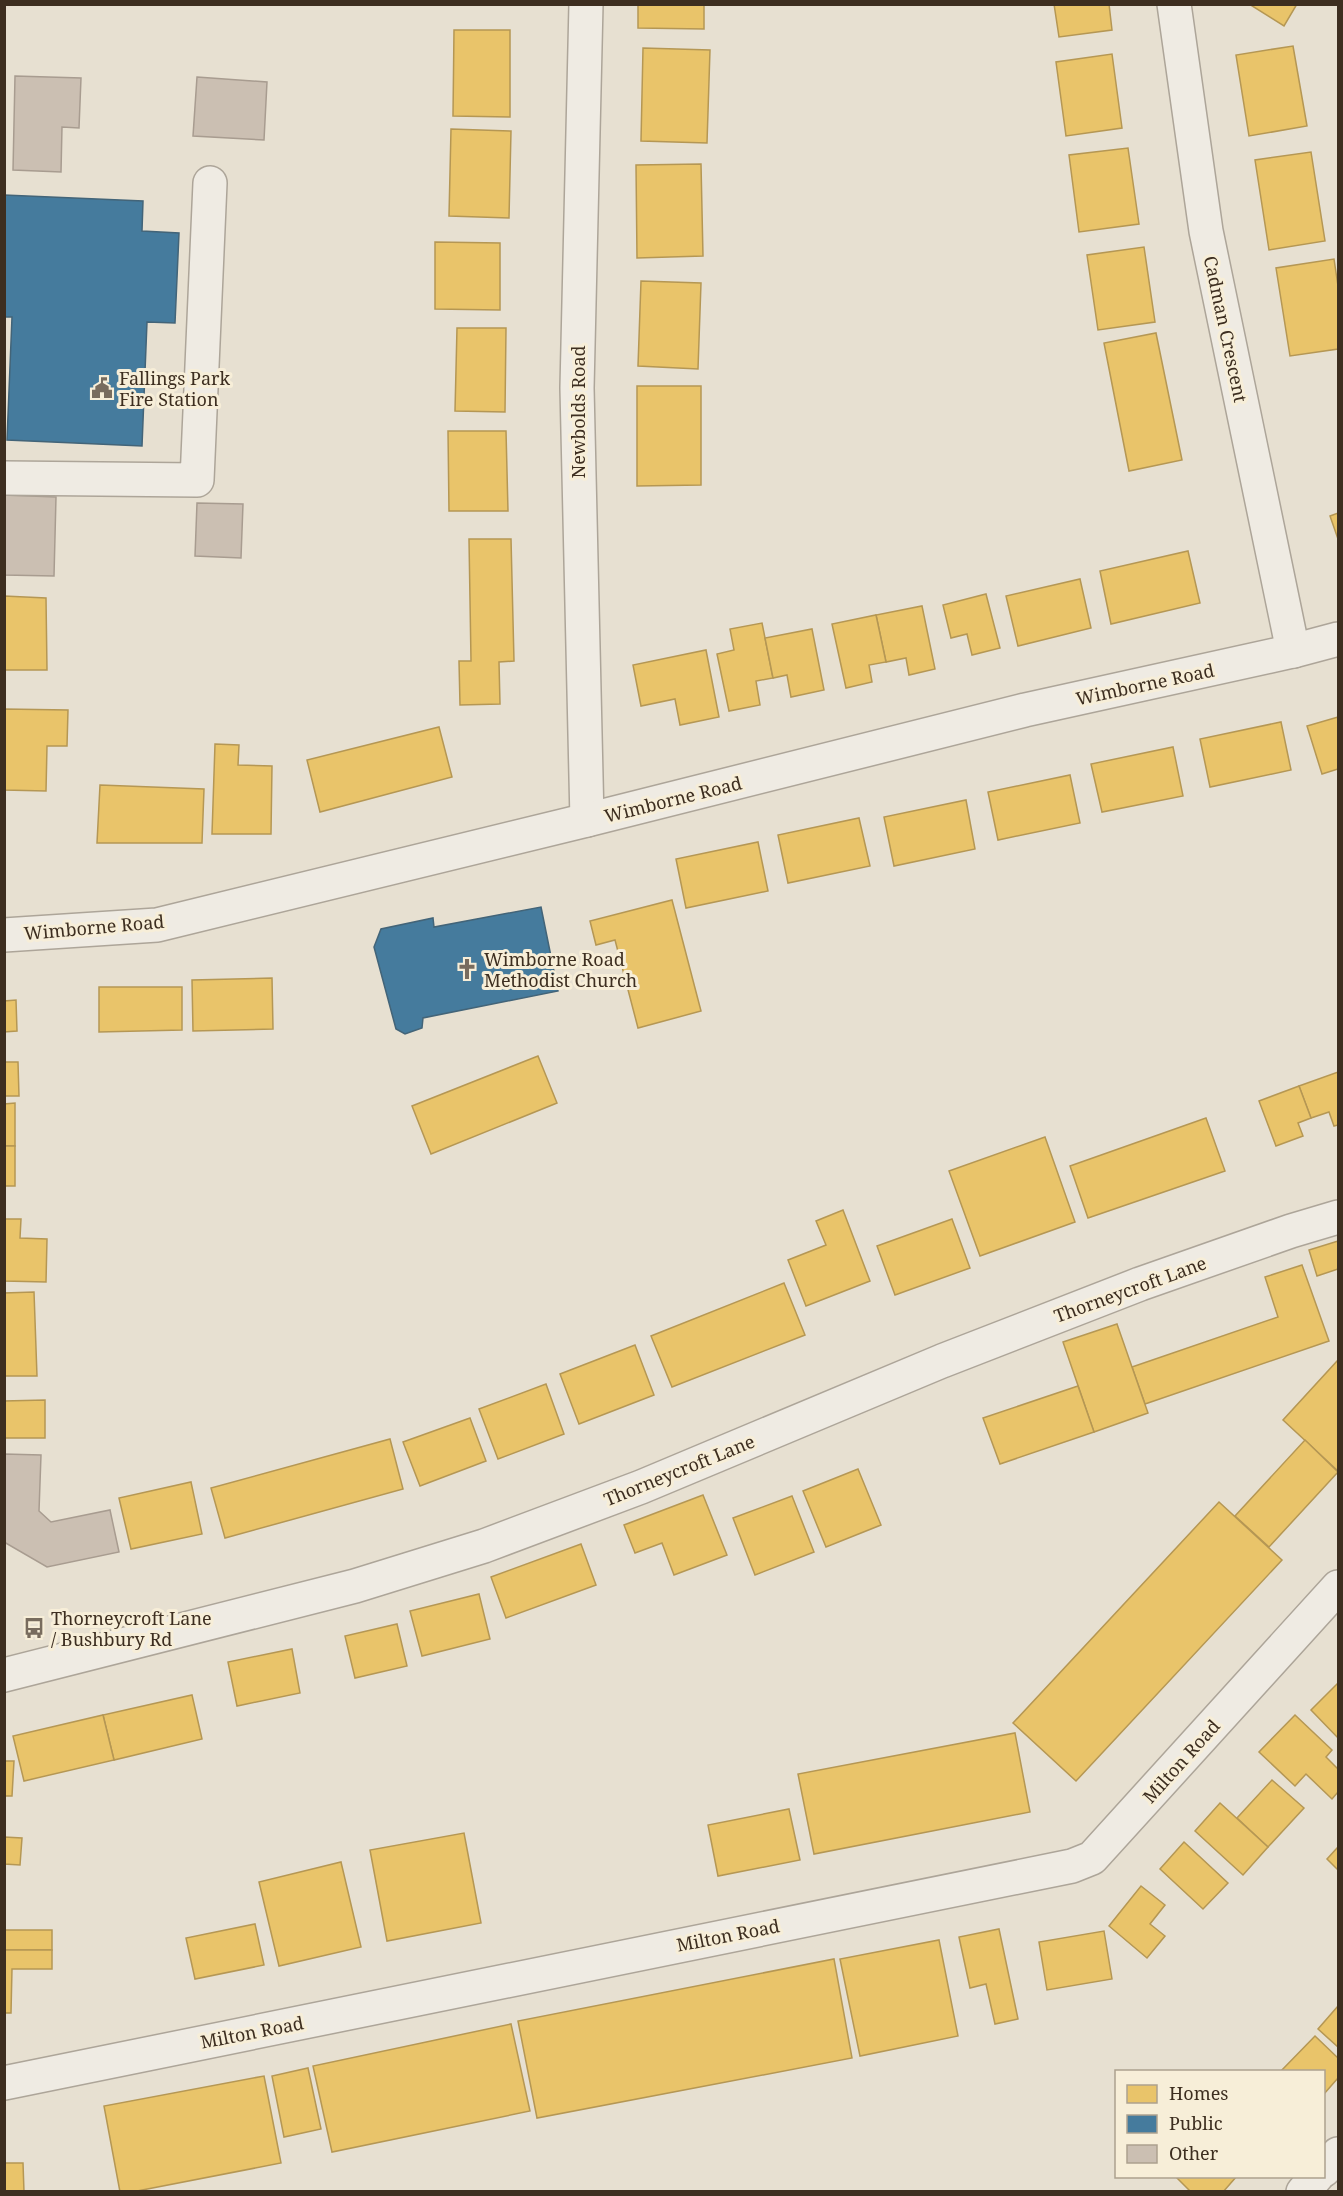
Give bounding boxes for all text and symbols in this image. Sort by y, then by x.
street label: Cadman Crescent [1199,253,1253,405]
street label: Newbolds Road [566,345,590,479]
place label: Fallings Park Fire Station [119,366,231,411]
public building icon: Fallings Park Fire Station [90,376,114,400]
street label: Wimborne Road [1074,658,1216,710]
street label: Wimborne Road [602,770,744,828]
street label: Wimborne Road [23,909,165,945]
place label: Wimborne Road Methodist Church [484,947,637,992]
church icon: Wimborne Road Methodist Church [455,957,479,981]
street label: Thorneycroft Lane [1050,1250,1210,1328]
street label: Thorneycroft Lane [600,1429,758,1511]
place label: Thorneycroft Lane / Bushbury Rd [51,1606,212,1651]
bus stop icon: Thorneycroft Lane / Bushbury Rd [22,1616,46,1640]
street label: Milton Road [1137,1714,1225,1808]
street label: Milton Road [674,1913,782,1957]
street label: Milton Road [198,2010,306,2054]
legend [1115,2070,1325,2178]
text: Homes [1169,2081,1228,2105]
text: Public [1169,2111,1223,2135]
text: Other [1169,2141,1219,2165]

